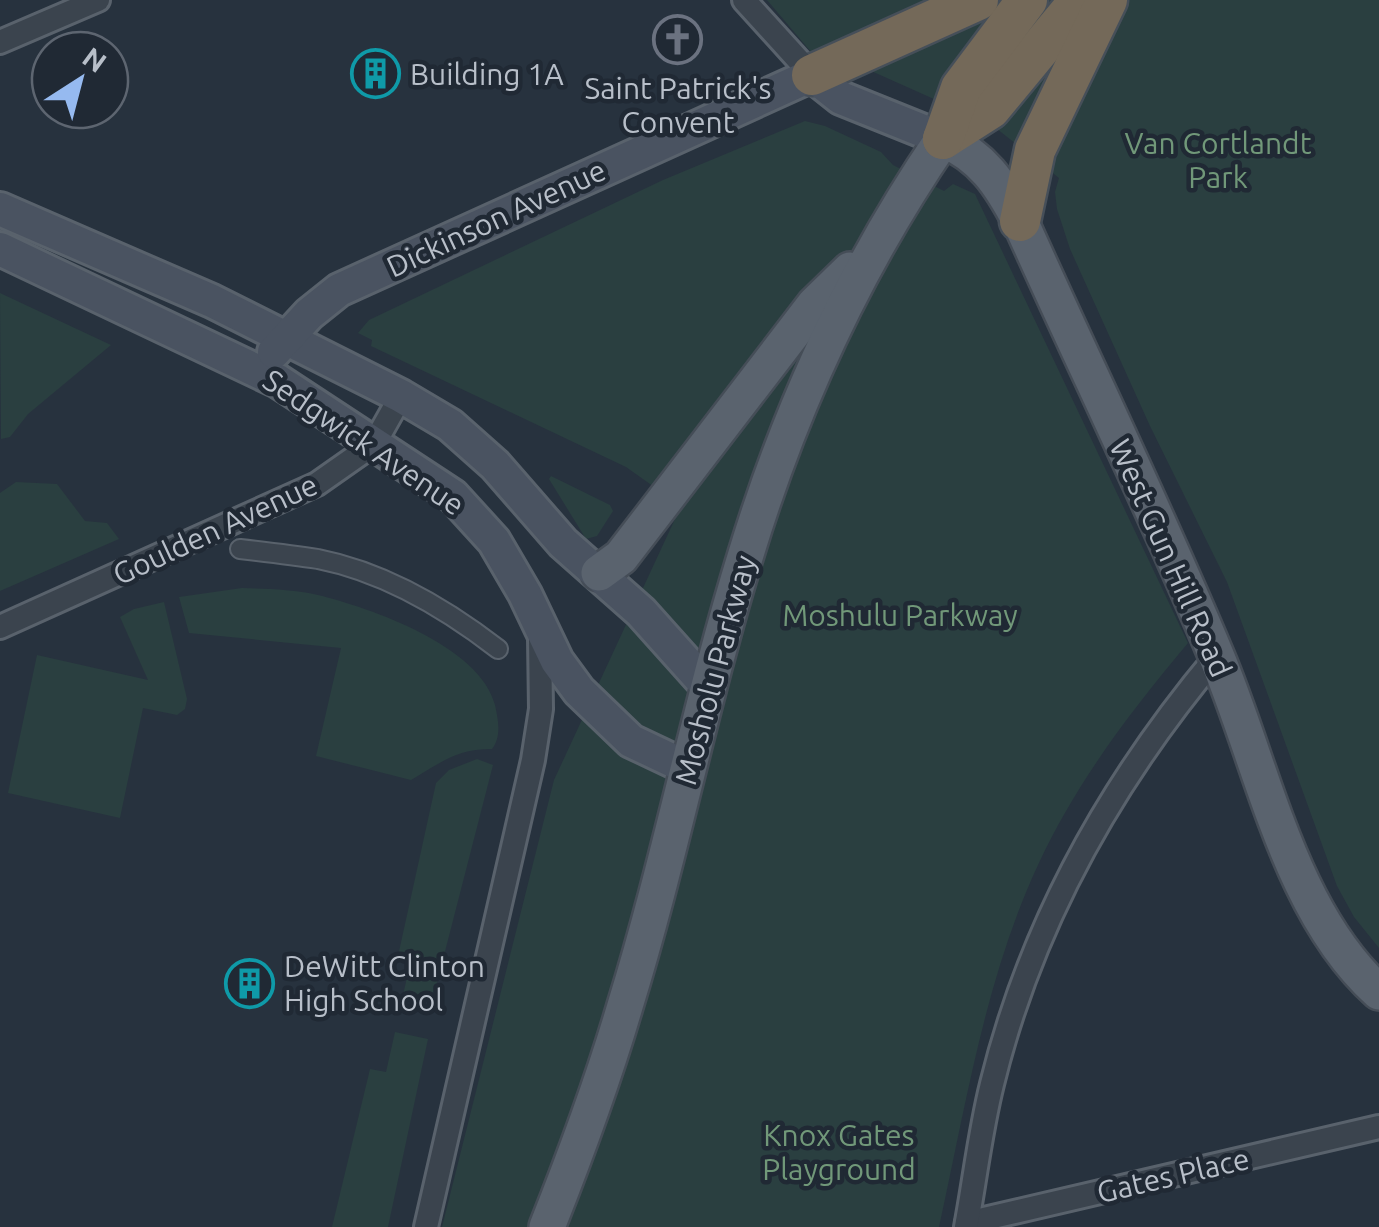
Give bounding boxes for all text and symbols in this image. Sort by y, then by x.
church icon: Saint Patrick's Convent [652,13,704,65]
north arrow [30,30,130,130]
text: N [77,41,113,78]
building icon: Building 1A [349,48,401,100]
place label: Building 1A [410,57,564,91]
place label: Saint Patrick's Convent [584,71,772,139]
park label: Van Cortlandt Park [1125,126,1312,194]
street label: Dickinson Avenue [381,152,611,284]
street label: Sedgwick Avenue [257,362,471,522]
street label: West Gun Hill Road [1103,434,1239,682]
street label: Goulden Avenue [107,467,323,591]
street label: Mosholu Parkway [668,552,762,788]
park label: Moshulu Parkway [782,598,1018,632]
place label: DeWitt Clinton High School [284,949,485,1017]
building icon: DeWitt Clinton High School [223,957,275,1009]
park label: Knox Gates Playground [762,1118,916,1186]
street label: Gates Place [1094,1141,1252,1209]

